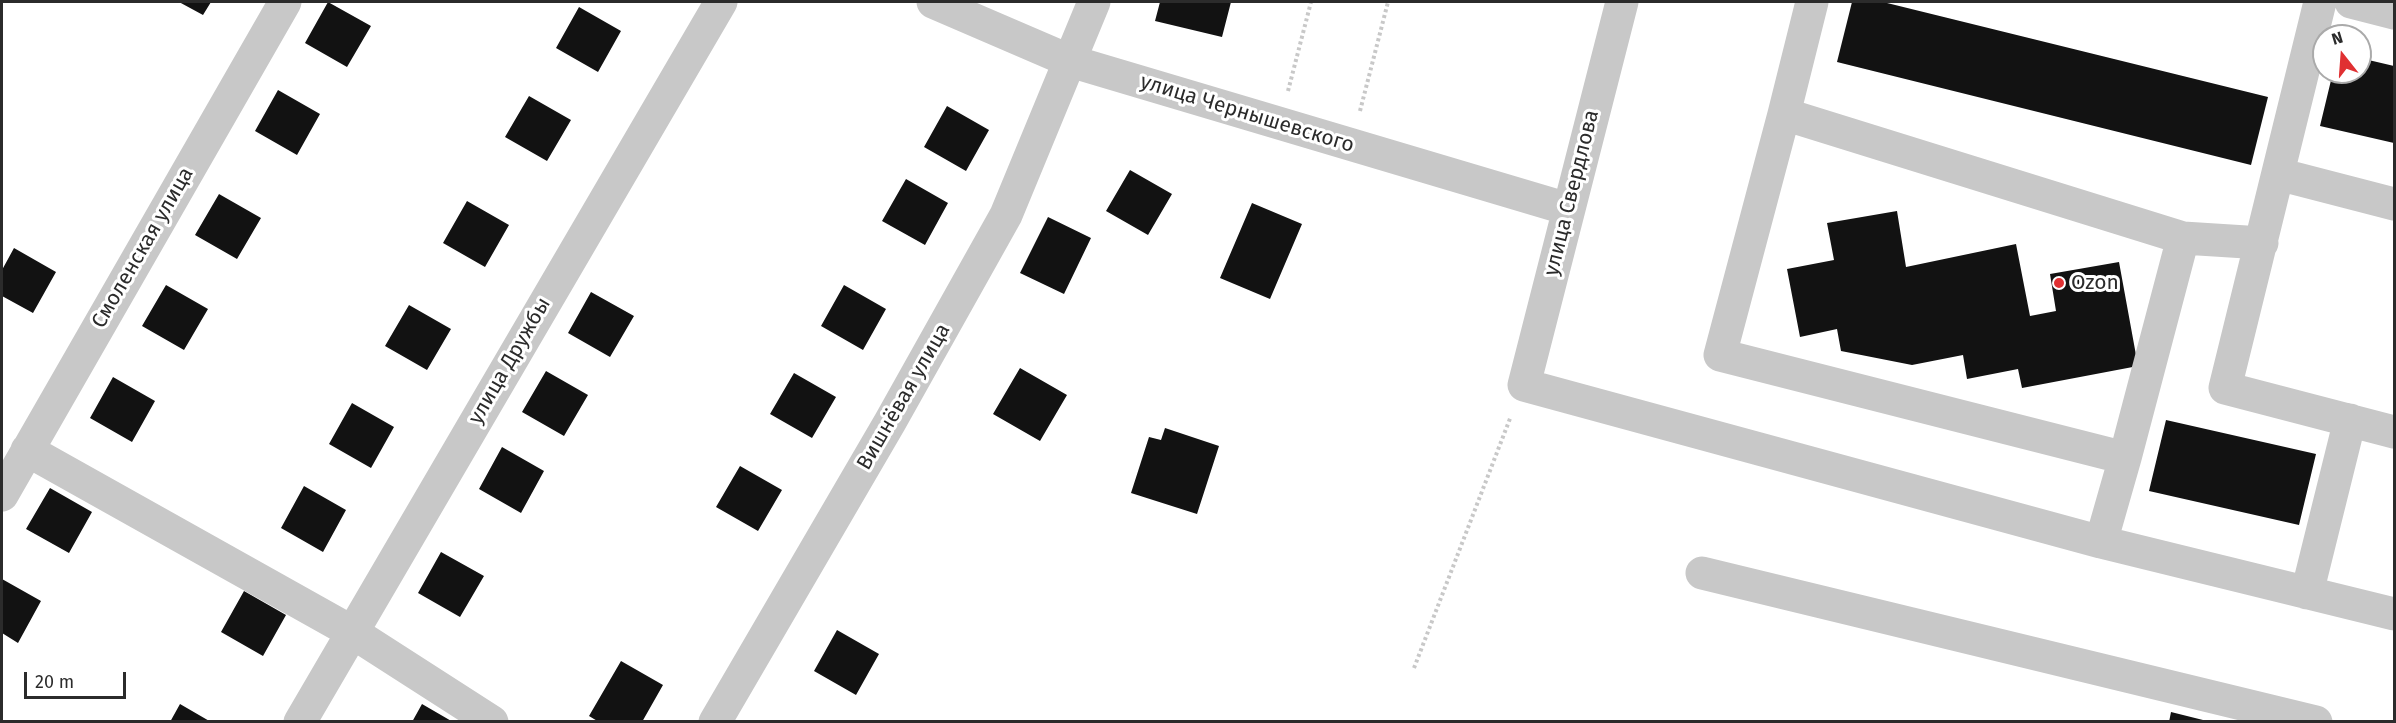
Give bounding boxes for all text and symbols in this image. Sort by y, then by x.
north arrow [2312,24,2372,84]
text: N [2329,28,2345,49]
street label: улица Чернышевского [1137,69,1357,159]
street label: улица Свердлова [1539,107,1605,279]
street label: Смоленская улица [87,163,199,333]
place label: Ozon [2071,270,2119,296]
marker: Ozon [2052,276,2066,290]
street label: улица Дружбы [464,293,556,429]
street label: Вишнёвая улица [852,319,956,475]
scale bar [27,660,129,698]
text: 20 m [35,671,74,693]

